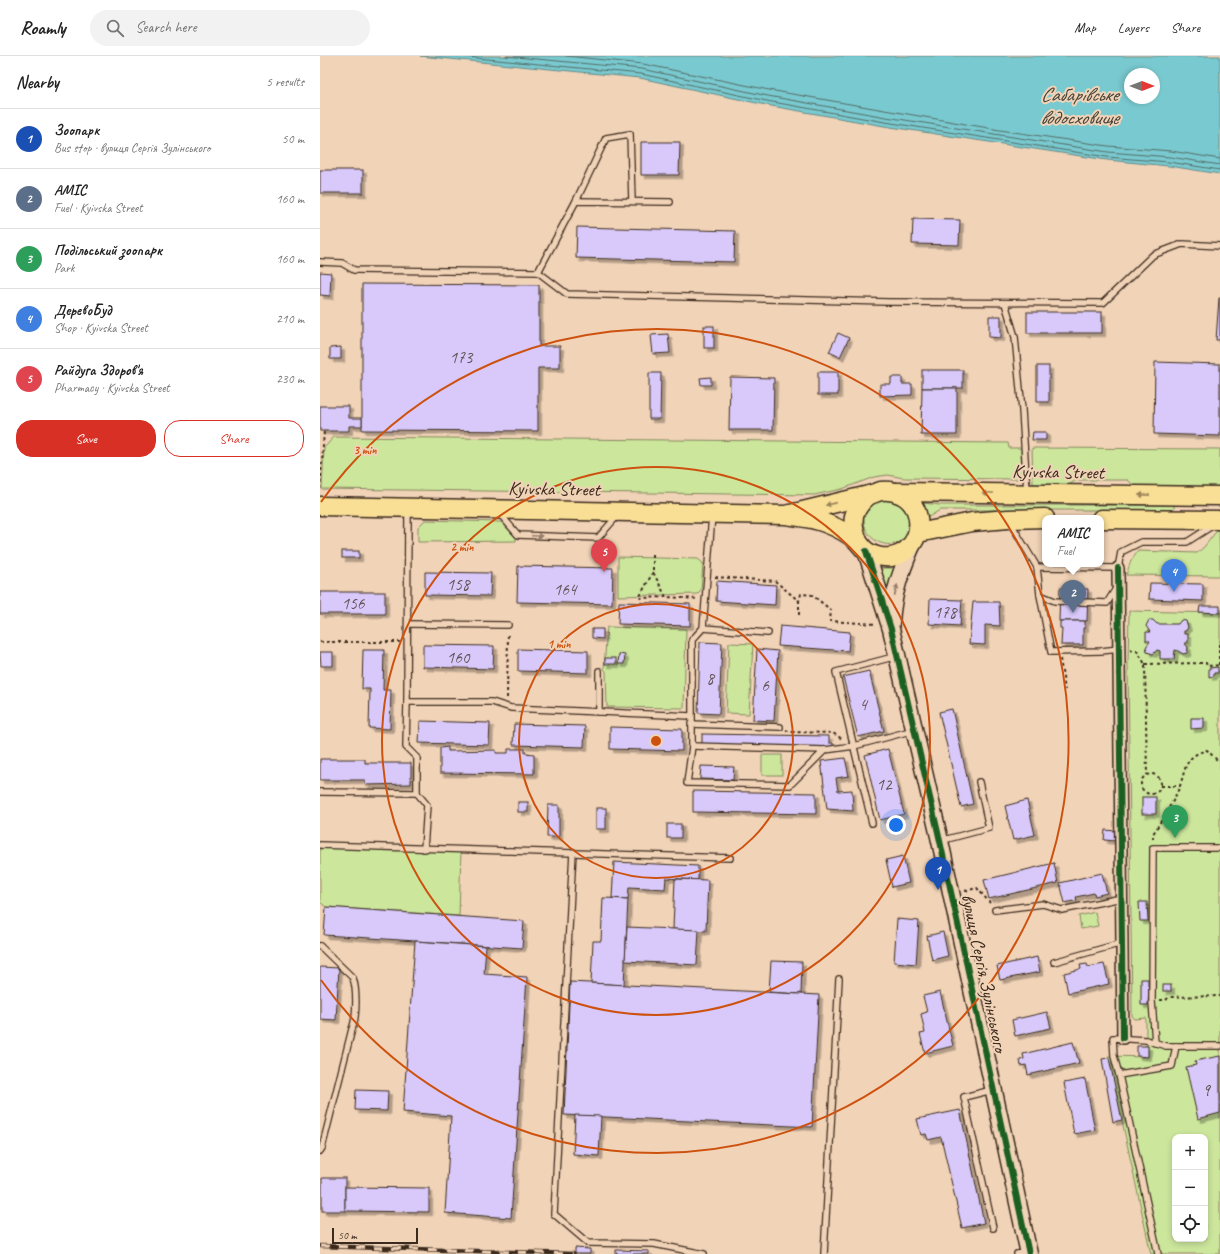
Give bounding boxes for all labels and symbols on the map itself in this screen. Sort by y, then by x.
north arrow [1124,68,1160,104]
water label: Сабарівське водосховище [1040,82,1122,130]
house number: 173 [450,347,474,368]
text: 3 min [354,442,377,458]
street label: Kyivska Street [1012,459,1106,485]
street label: Kyivska Street [508,476,602,502]
one-way arrow [981,490,994,496]
one-way arrow [1138,491,1150,498]
one-way arrow [825,502,838,508]
one-way arrow [531,532,543,539]
text: 2 min [451,539,474,555]
pin: 5 [591,539,617,572]
pin: 4 [1161,559,1187,592]
house number: 158 [447,574,472,595]
house number: 164 [554,579,579,600]
pin: 2 [1060,580,1086,613]
one-way arrow [893,584,899,596]
house number: 156 [342,593,366,614]
house number: 178 [934,602,959,623]
text: 1 min [548,636,571,652]
house number: 160 [447,647,471,668]
house number: 8 [706,668,716,689]
house number: 6 [761,675,770,696]
house number: 4 [859,694,869,715]
centre of rings [649,734,663,748]
house number: 12 [876,774,893,795]
pin: 3 [1162,805,1188,838]
your location [886,815,906,835]
pin: 1 [925,857,951,890]
street label: вулиця Сергія Зулінського [956,892,1013,1056]
house number: 9 [1202,1080,1211,1101]
scale bar [332,1226,418,1245]

